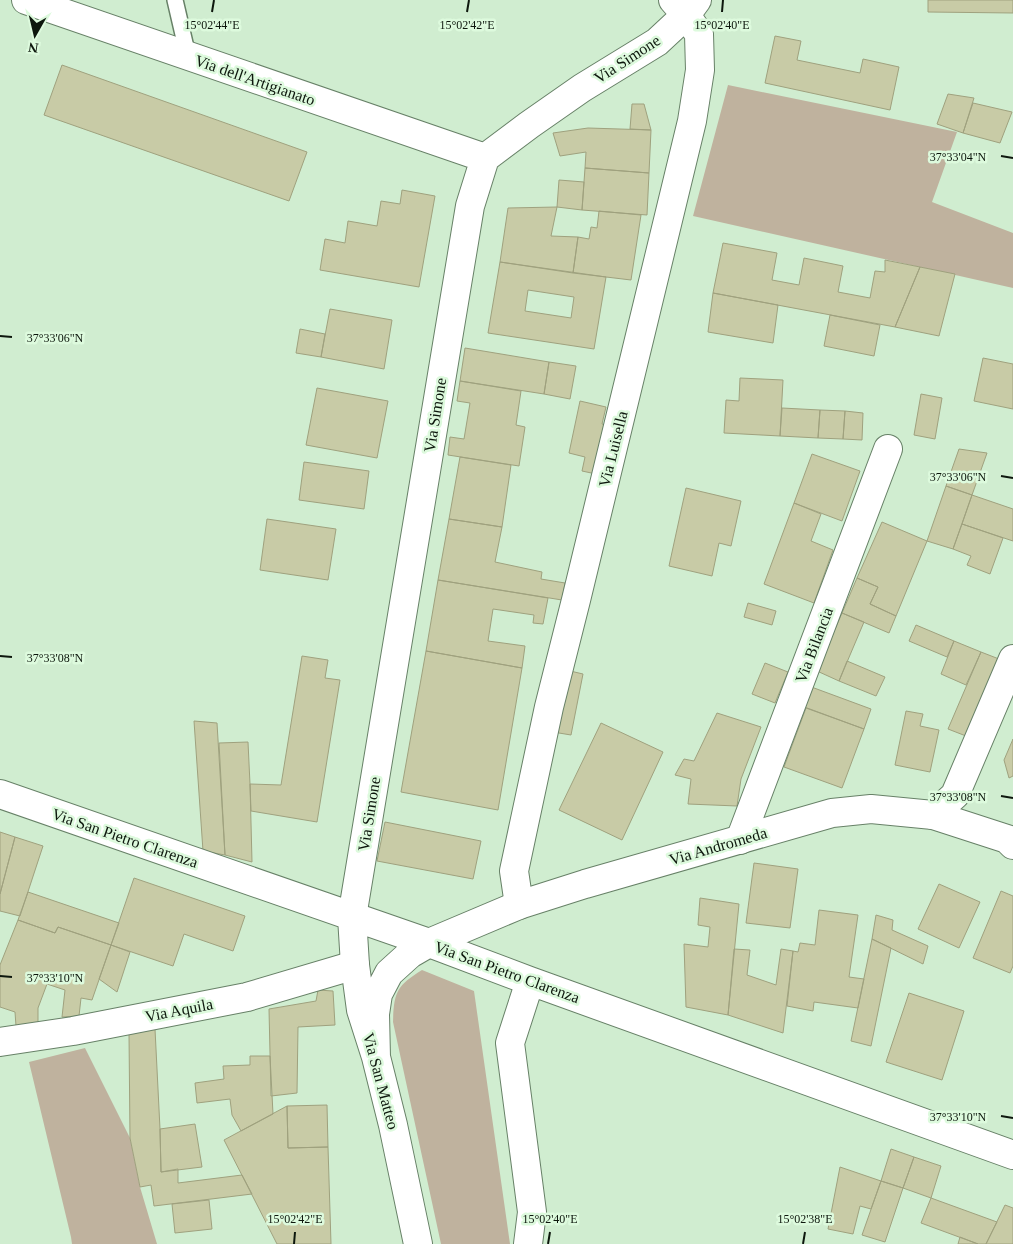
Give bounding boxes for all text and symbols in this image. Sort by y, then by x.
north arrow [10,10,60,60]
text: 15°02'44"E [184,18,240,32]
text: 15°02'42"E [439,18,495,32]
text: 15°02'40"E [694,18,750,32]
street label: Via Simone [591,31,663,87]
text: N [27,39,39,56]
street label: Via dell'Artigianato [192,51,317,109]
text: 37°33'04"N [930,150,987,164]
text: 37°33'06"N [27,331,84,345]
street label: Via Simone [421,377,449,453]
street label: Via Luisella [595,409,631,489]
text: 37°33'06"N [930,470,987,484]
street label: Via Bilancia [792,605,836,685]
text: 37°33'08"N [27,651,84,665]
street label: Via Simone [355,776,383,852]
text: 37°33'08"N [930,790,987,804]
street label: Via San Pietro Clarenza [50,805,200,871]
street label: Via Andromeda [667,824,769,868]
street label: Via San Pietro Clarenza [432,938,582,1006]
text: 37°33'10"N [27,971,84,985]
street label: Via Aquila [144,995,215,1026]
street label: Via San Matteo [360,1031,402,1131]
text: 37°33'10"N [930,1110,987,1124]
text: 15°02'42"E [267,1212,323,1226]
text: 15°02'40"E [522,1212,578,1226]
text: 15°02'38"E [777,1212,833,1226]

